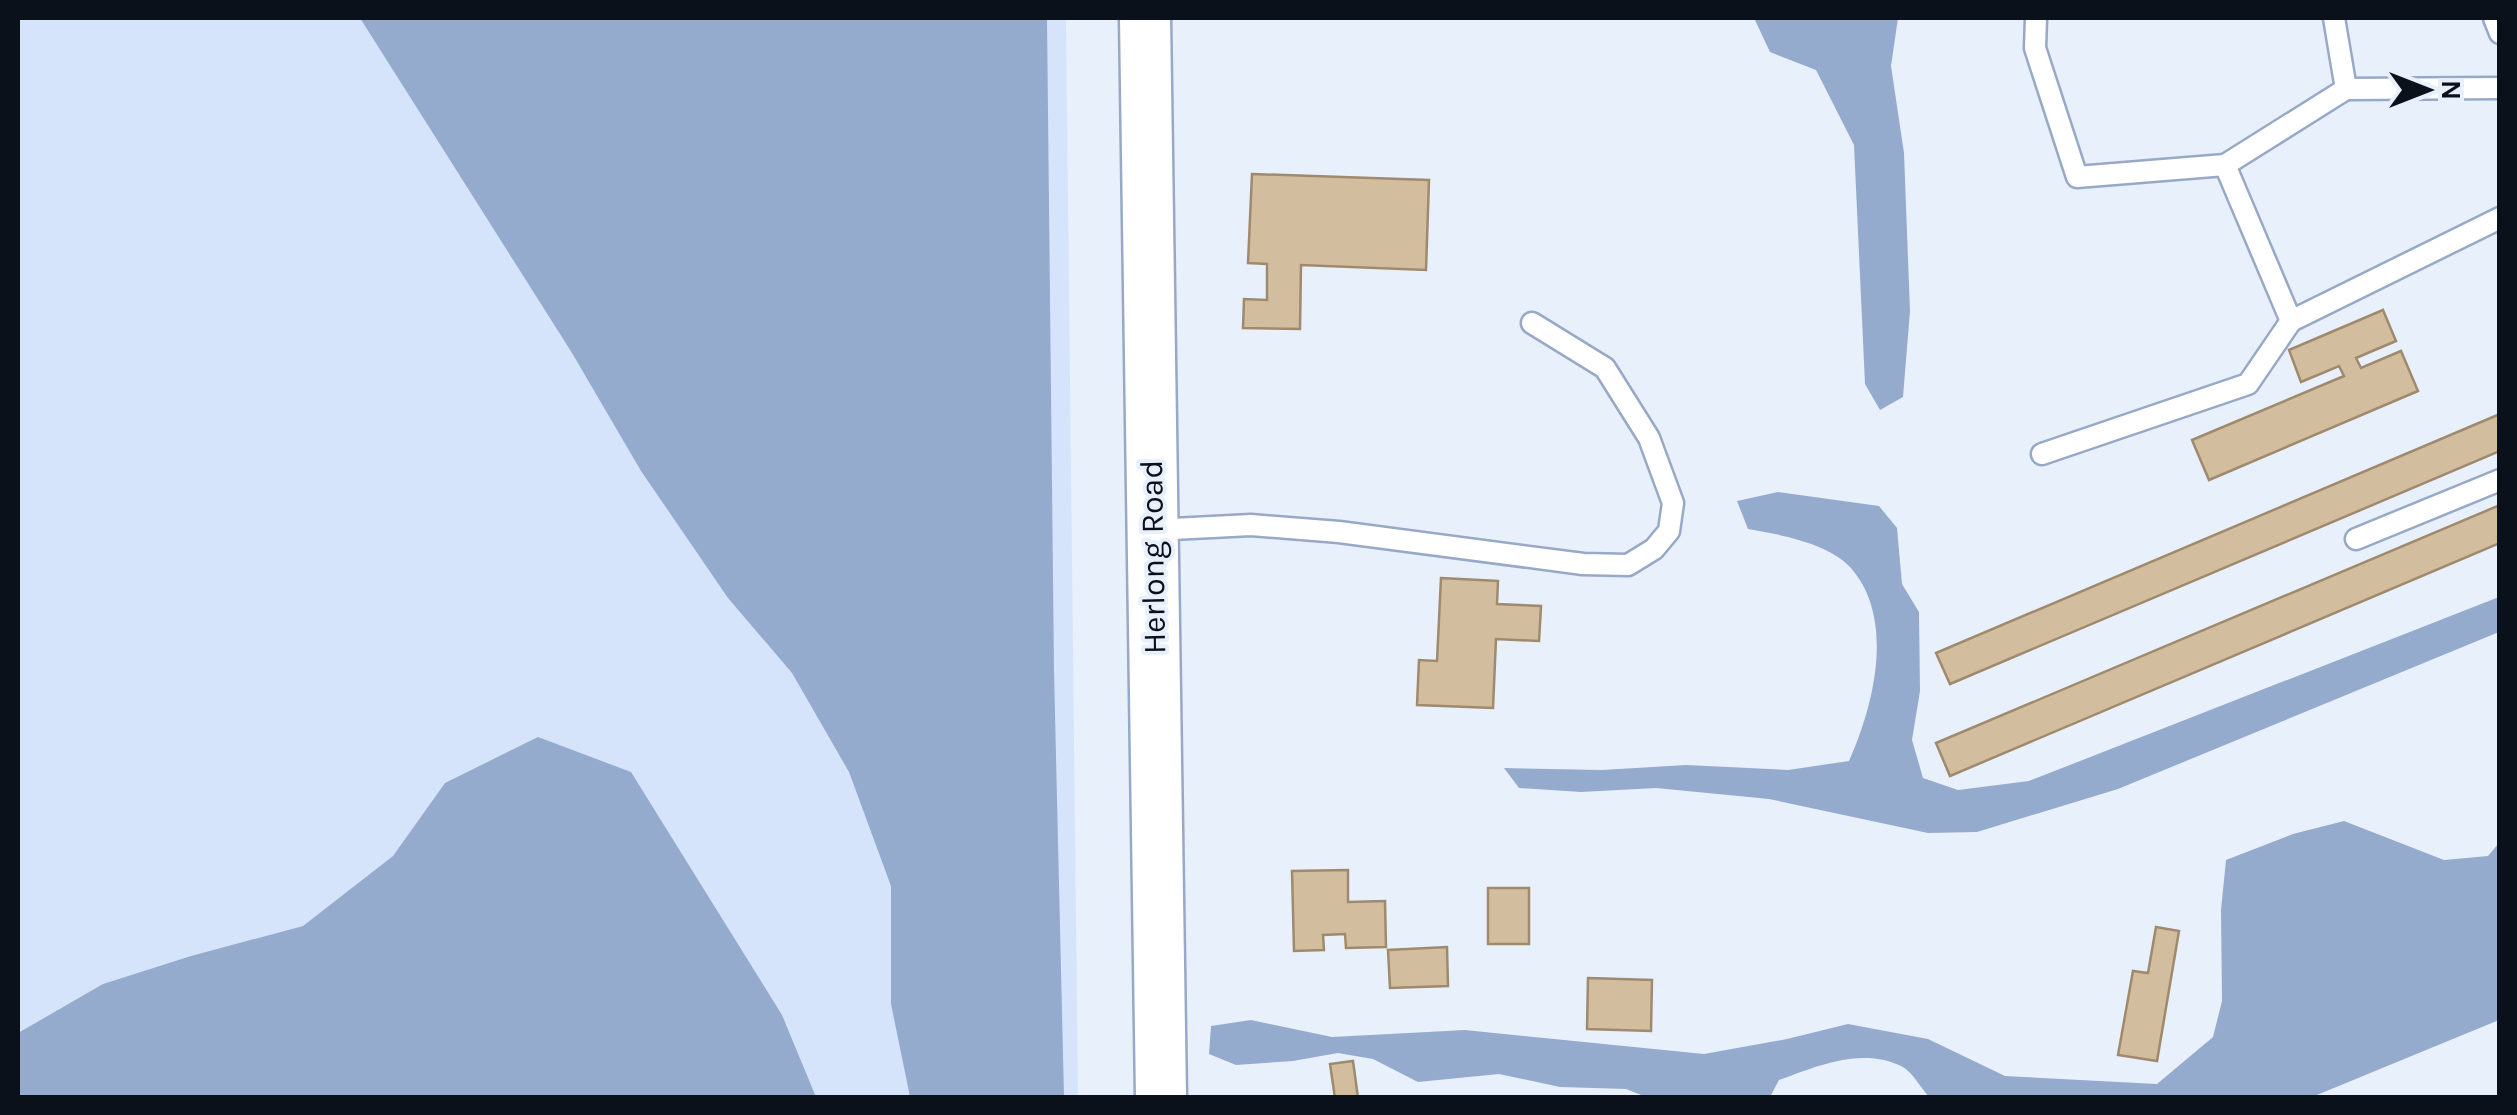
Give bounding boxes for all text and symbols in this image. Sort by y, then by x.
north arrow [2377,40,2477,140]
text: N [2435,80,2468,100]
street label: Herlong Road [1133,459,1173,655]

